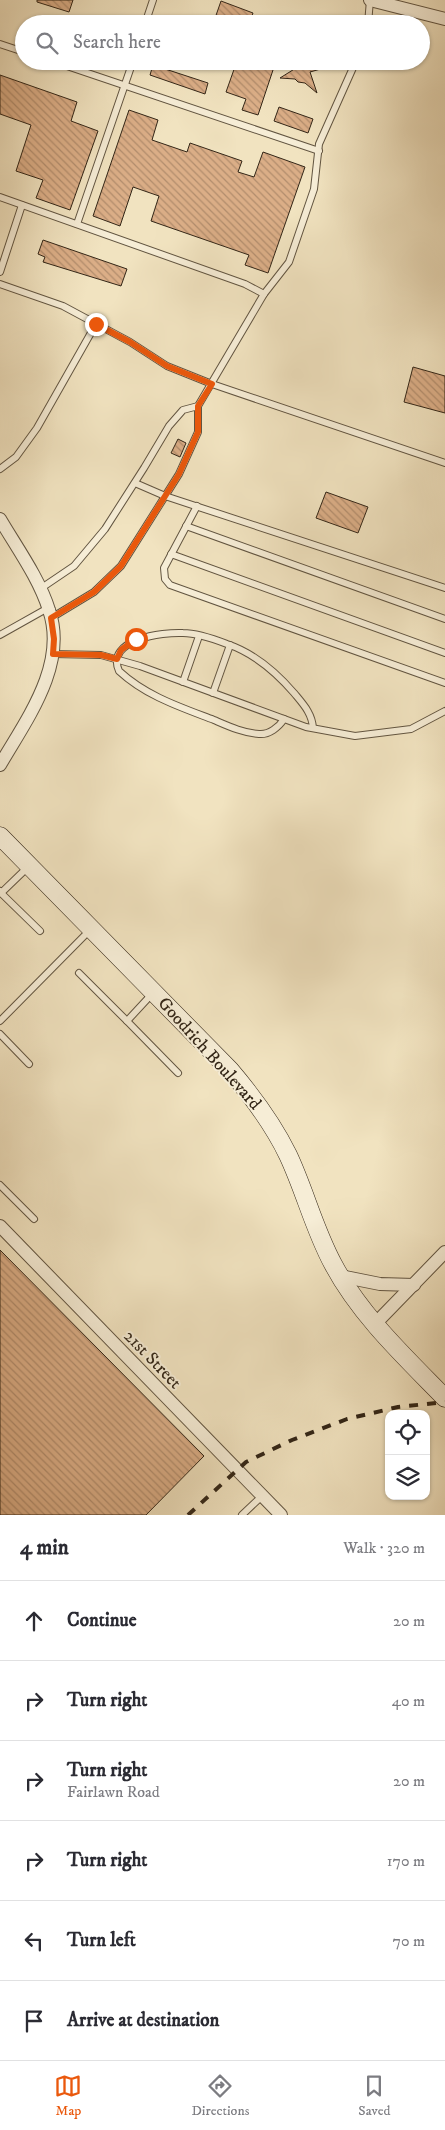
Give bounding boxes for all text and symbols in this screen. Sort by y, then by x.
search box [15,15,430,70]
icon: search [33,29,61,57]
text: Search here [73,31,161,54]
route end [85,313,108,336]
route start [125,628,148,651]
street label: Goodrich Boulevard [153,993,266,1115]
street label: 21st Street [119,1326,186,1394]
map controls [385,1410,430,1500]
button: locate [385,1410,430,1455]
button: layers [385,1455,430,1500]
text: 4 min [20,1535,69,1561]
text: Walk · 320 m [343,1538,425,1558]
icon: ahead [20,1607,48,1635]
text: Continue [67,1609,137,1632]
text: 20 m [393,1611,425,1631]
icon: right [20,1687,48,1715]
text: Turn right [67,1689,147,1712]
text: 40 m [392,1691,425,1711]
text: Turn right [67,1759,147,1782]
icon: right [20,1767,48,1795]
text: 20 m [393,1771,425,1791]
text: Fairlawn Road [67,1782,160,1802]
icon: right [20,1847,48,1875]
text: Turn right [67,1849,147,1872]
text: 170 m [387,1851,425,1871]
icon: left [20,1927,48,1955]
text: Turn left [67,1929,136,1952]
text: 70 m [393,1931,425,1951]
icon: arrive [20,2007,48,2035]
text: Arrive at destination [67,2009,219,2032]
tab: Map [54,2072,82,2120]
tab: Directions [191,2072,249,2120]
tab: Saved [358,2072,391,2120]

